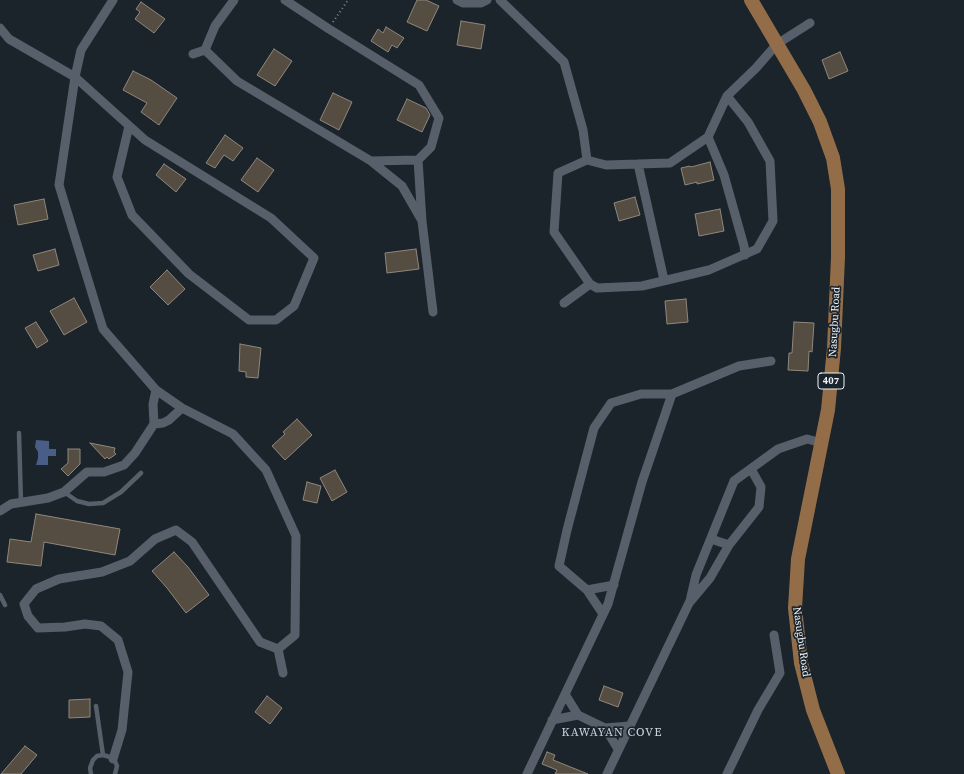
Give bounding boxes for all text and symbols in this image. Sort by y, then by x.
street label: Nasugbu Road [827,287,843,357]
road number: 407 [818,373,844,389]
street label: Nasugbu Road [790,606,812,678]
district label: KAWAYAN COVE [562,726,662,740]

